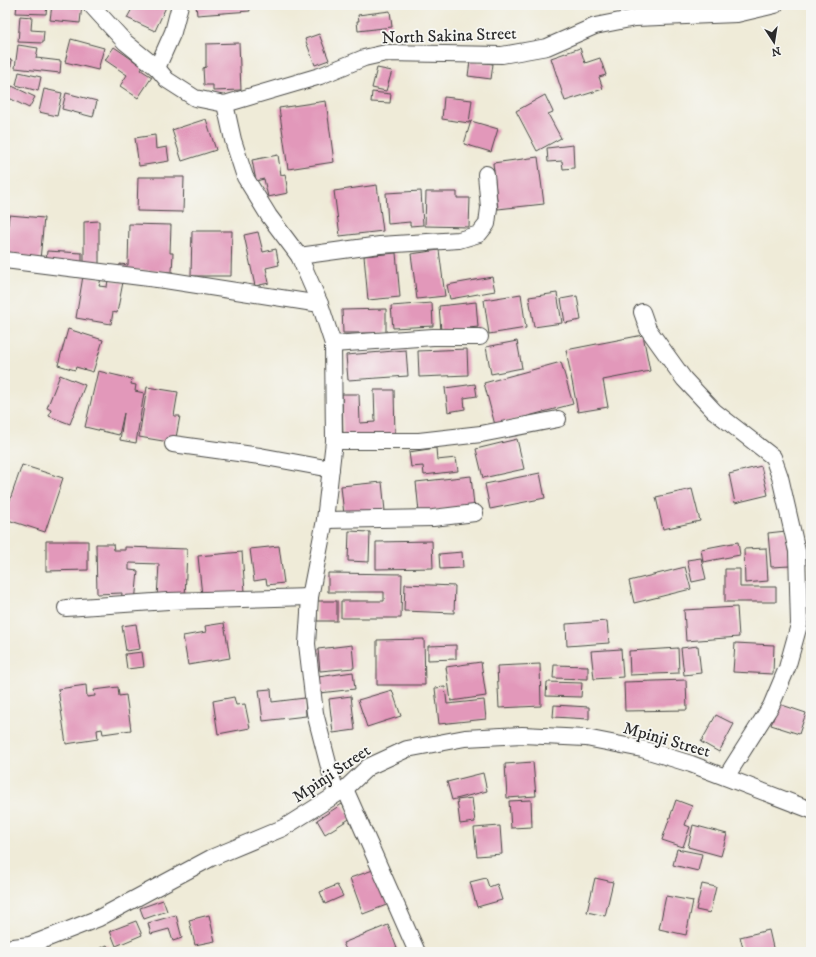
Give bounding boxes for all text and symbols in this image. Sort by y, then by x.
north arrow [754,22,794,62]
street label: North Sakina Street [381,23,517,49]
text: N [770,43,782,59]
street label: Mpinji Street [621,717,713,763]
street label: Mpinji Street [288,739,375,808]

